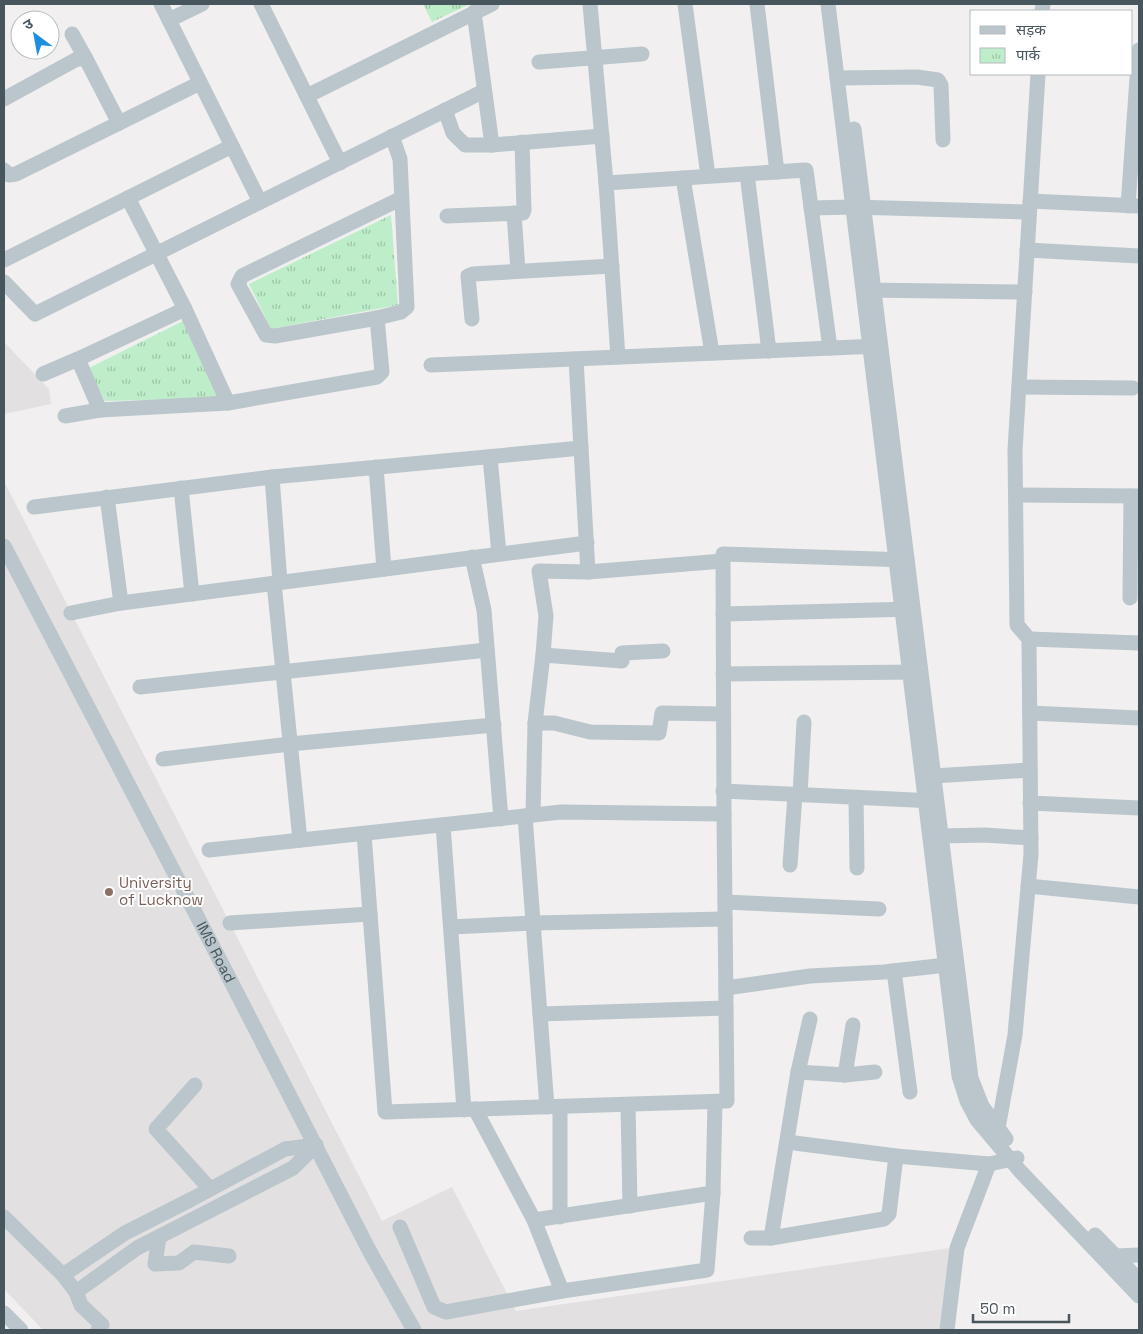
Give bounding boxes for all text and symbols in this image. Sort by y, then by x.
north arrow [10,10,60,60]
legend [970,10,1133,75]
text: उ [20,14,37,34]
text: सड़क [1016,20,1046,39]
text: पार्क [1016,45,1040,64]
place label: University of Lucknow [119,873,203,909]
marker: University of Lucknow [103,886,115,898]
street label: IMS Road [192,918,240,986]
scale bar [973,1292,1069,1324]
text: 50 m [980,1299,1015,1318]

